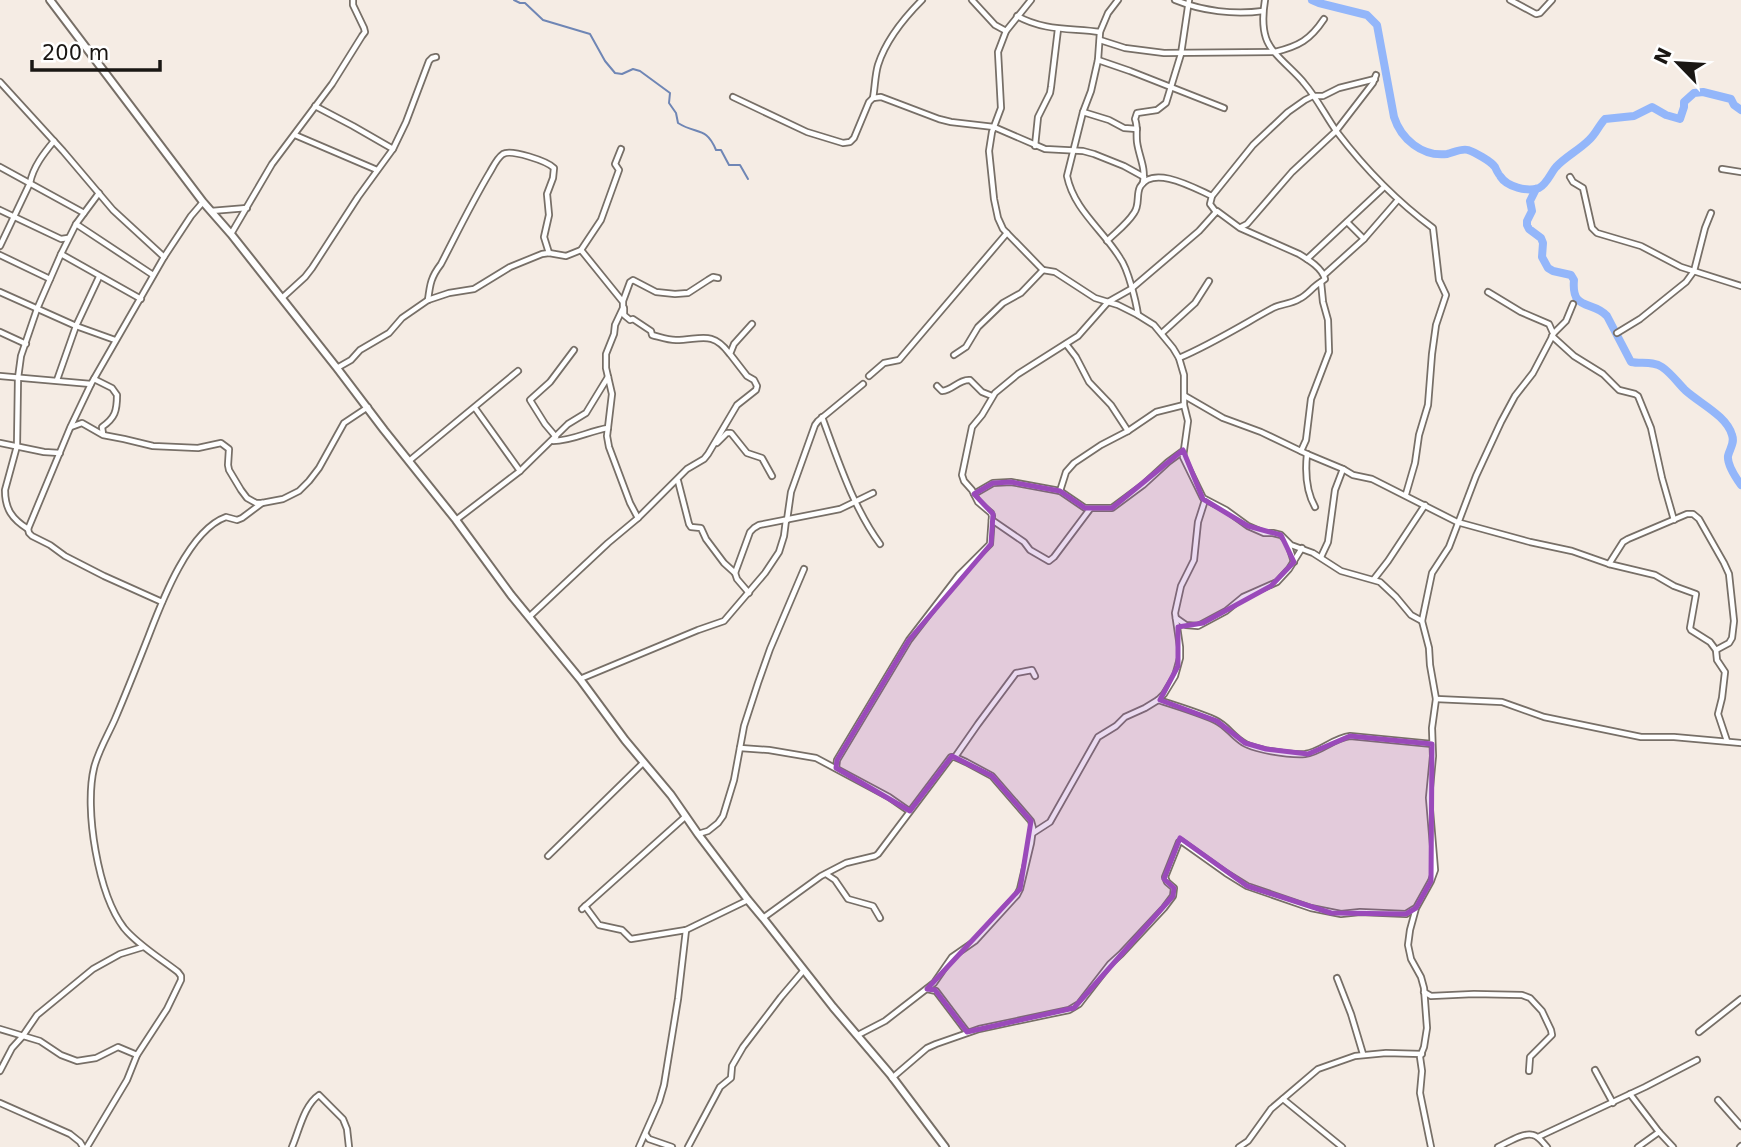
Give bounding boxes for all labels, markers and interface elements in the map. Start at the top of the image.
scale bar [32,28,159,72]
north arrow [1643,28,1713,98]
text: 200 m [42,41,109,65]
text: N [1649,44,1676,68]

